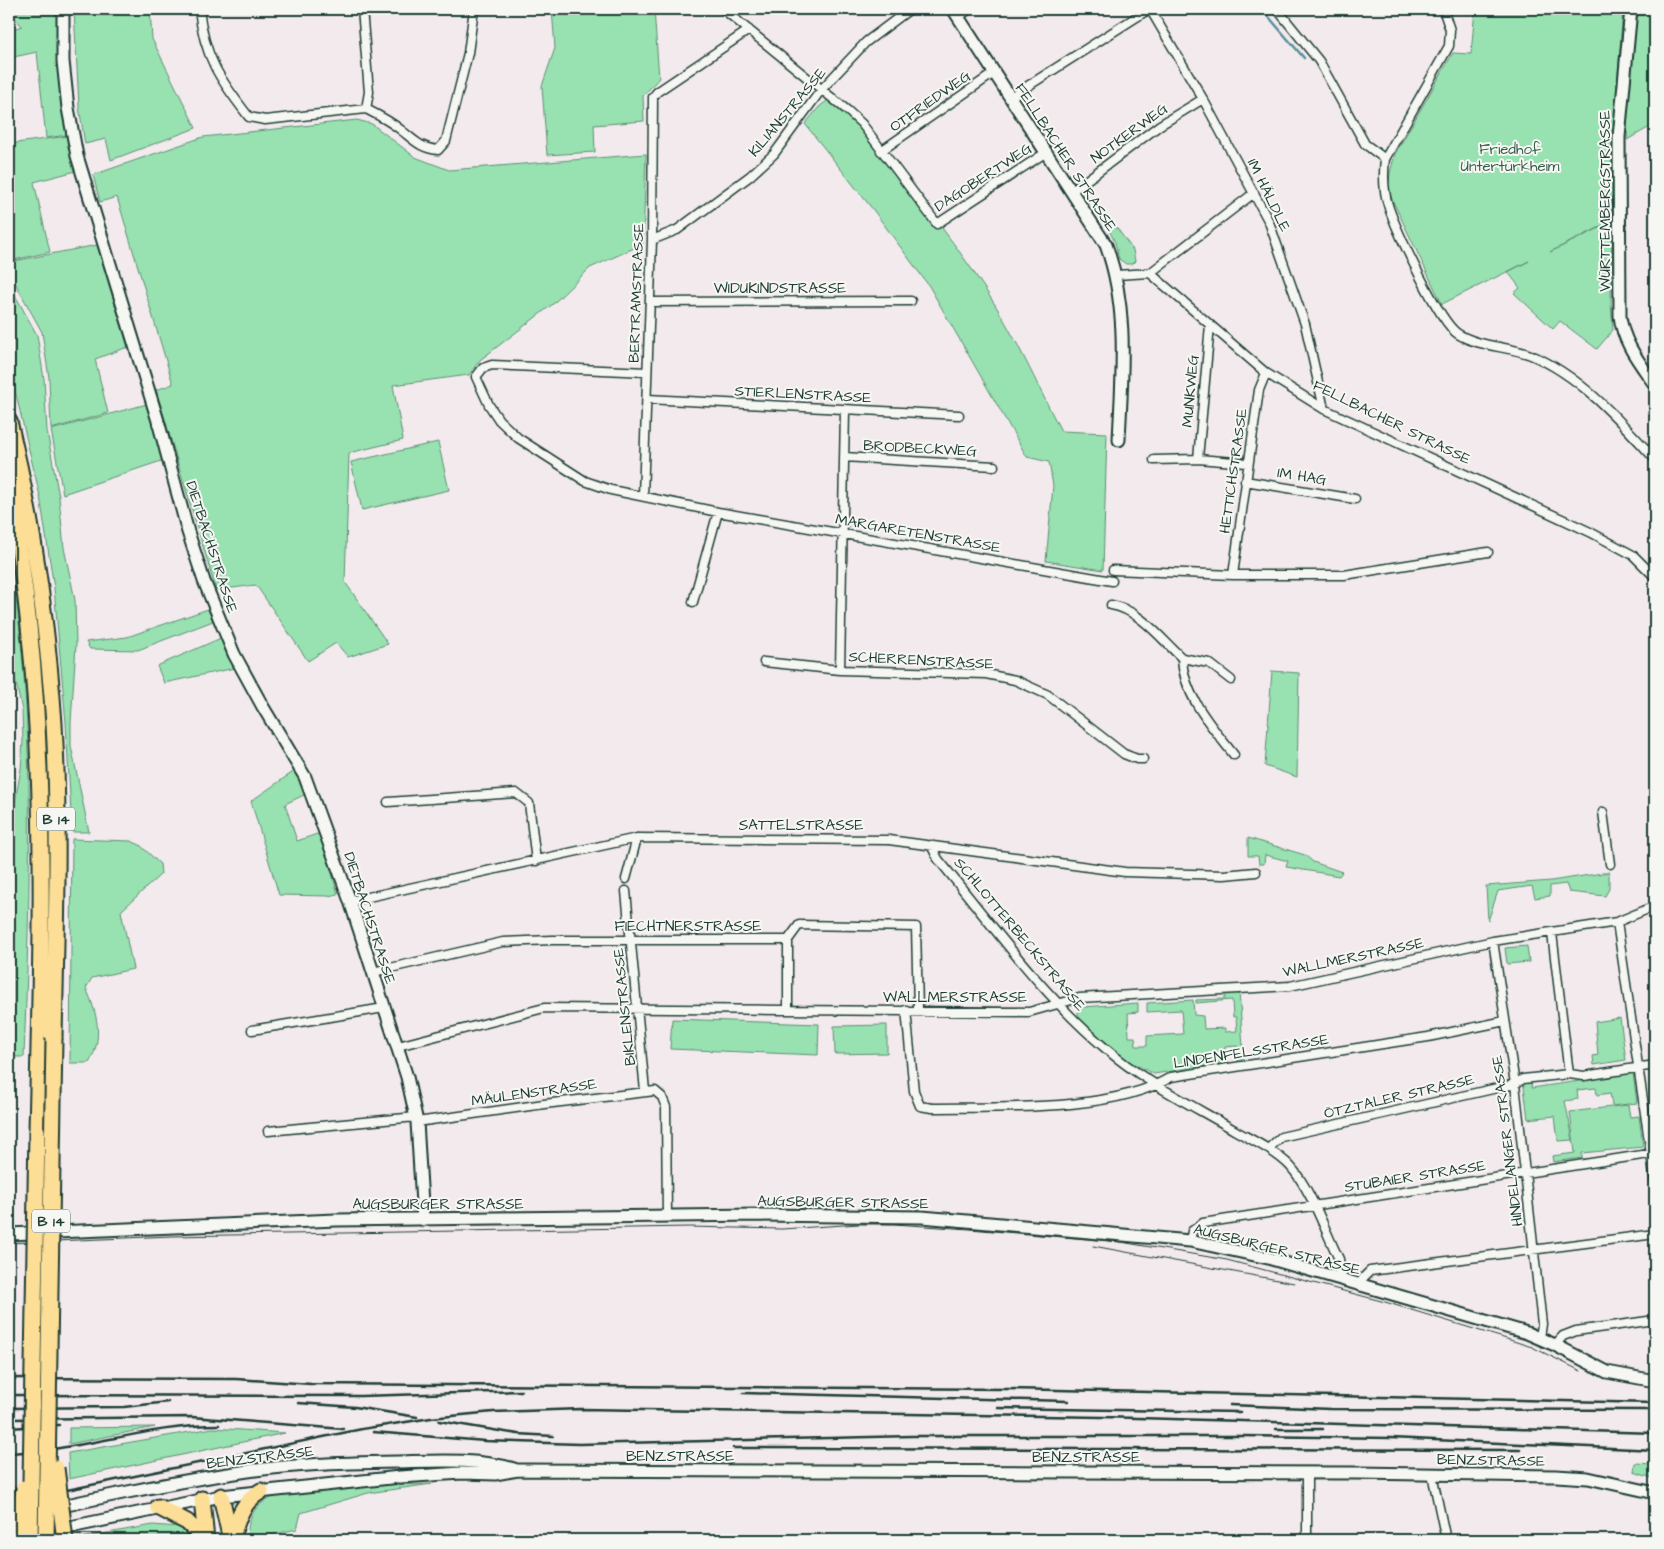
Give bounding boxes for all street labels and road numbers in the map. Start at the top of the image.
street label: KILIANSTRASSE [744,63,831,161]
street label: OTFRIEDWEG [885,65,976,137]
street label: FELLBACHER STRASSE [1010,79,1122,236]
street label: NOTKERWEG [1086,98,1173,169]
street label: WÜRTTEMBERGSTRASSE [1595,110,1616,292]
street label: DAGOBERTWEG [930,138,1037,217]
street label: IM HÄLDLE [1242,155,1295,235]
street label: BERTRAMSTRASSE [624,223,649,363]
street label: WIDUKINDSTRASSE [714,278,846,299]
street label: MUNKWEG [1177,353,1204,428]
street label: FELLBACHER STRASSE [1309,375,1474,470]
street label: STIERLENSTRASSE [734,380,872,409]
street label: HETTICHSTRASSE [1214,407,1253,535]
street label: BRODBECKWEG [863,435,978,462]
street label: IM HAG [1276,462,1329,491]
street label: DIETBACHSTRASSE [180,478,243,616]
street label: MARGARETENSTRASSE [834,509,1002,558]
street label: SCHERRENSTRASSE [848,646,994,675]
road number: B 14 [37,808,75,831]
street label: SATTELSTRASSE [739,815,863,836]
street label: DIETBACHSTRASSE [338,849,401,987]
street label: SCHLOTTERBECKSTRASSE [949,853,1090,1016]
street label: FIECHTNERSTRASSE [615,916,762,937]
street label: WALLMERSTRASSE [1281,932,1426,983]
street label: BIKLENSTRASSE [608,947,641,1067]
street label: WALLMERSTRASSE [883,987,1027,1008]
street label: LINDENFELSSTRASSE [1172,1029,1330,1074]
street label: HINDELANGER STRASSE [1487,1054,1528,1228]
street label: ÖTZTALER STRASSE [1322,1069,1476,1124]
street label: MÄULENSTRASSE [470,1073,598,1112]
street label: STUBAIER STRASSE [1343,1155,1487,1198]
street label: AUGSBURGER STRASSE [757,1191,929,1214]
street label: AUGSBURGER STRASSE [352,1194,524,1215]
road number: B 14 [32,1210,70,1232]
street label: AUGSBURGER STRASSE [1191,1219,1363,1280]
street label: BENZSTRASSE [205,1440,315,1475]
street label: BENZSTRASSE [626,1446,734,1467]
street label: BENZSTRASSE [1032,1447,1140,1468]
street label: BENZSTRASSE [1437,1449,1545,1472]

